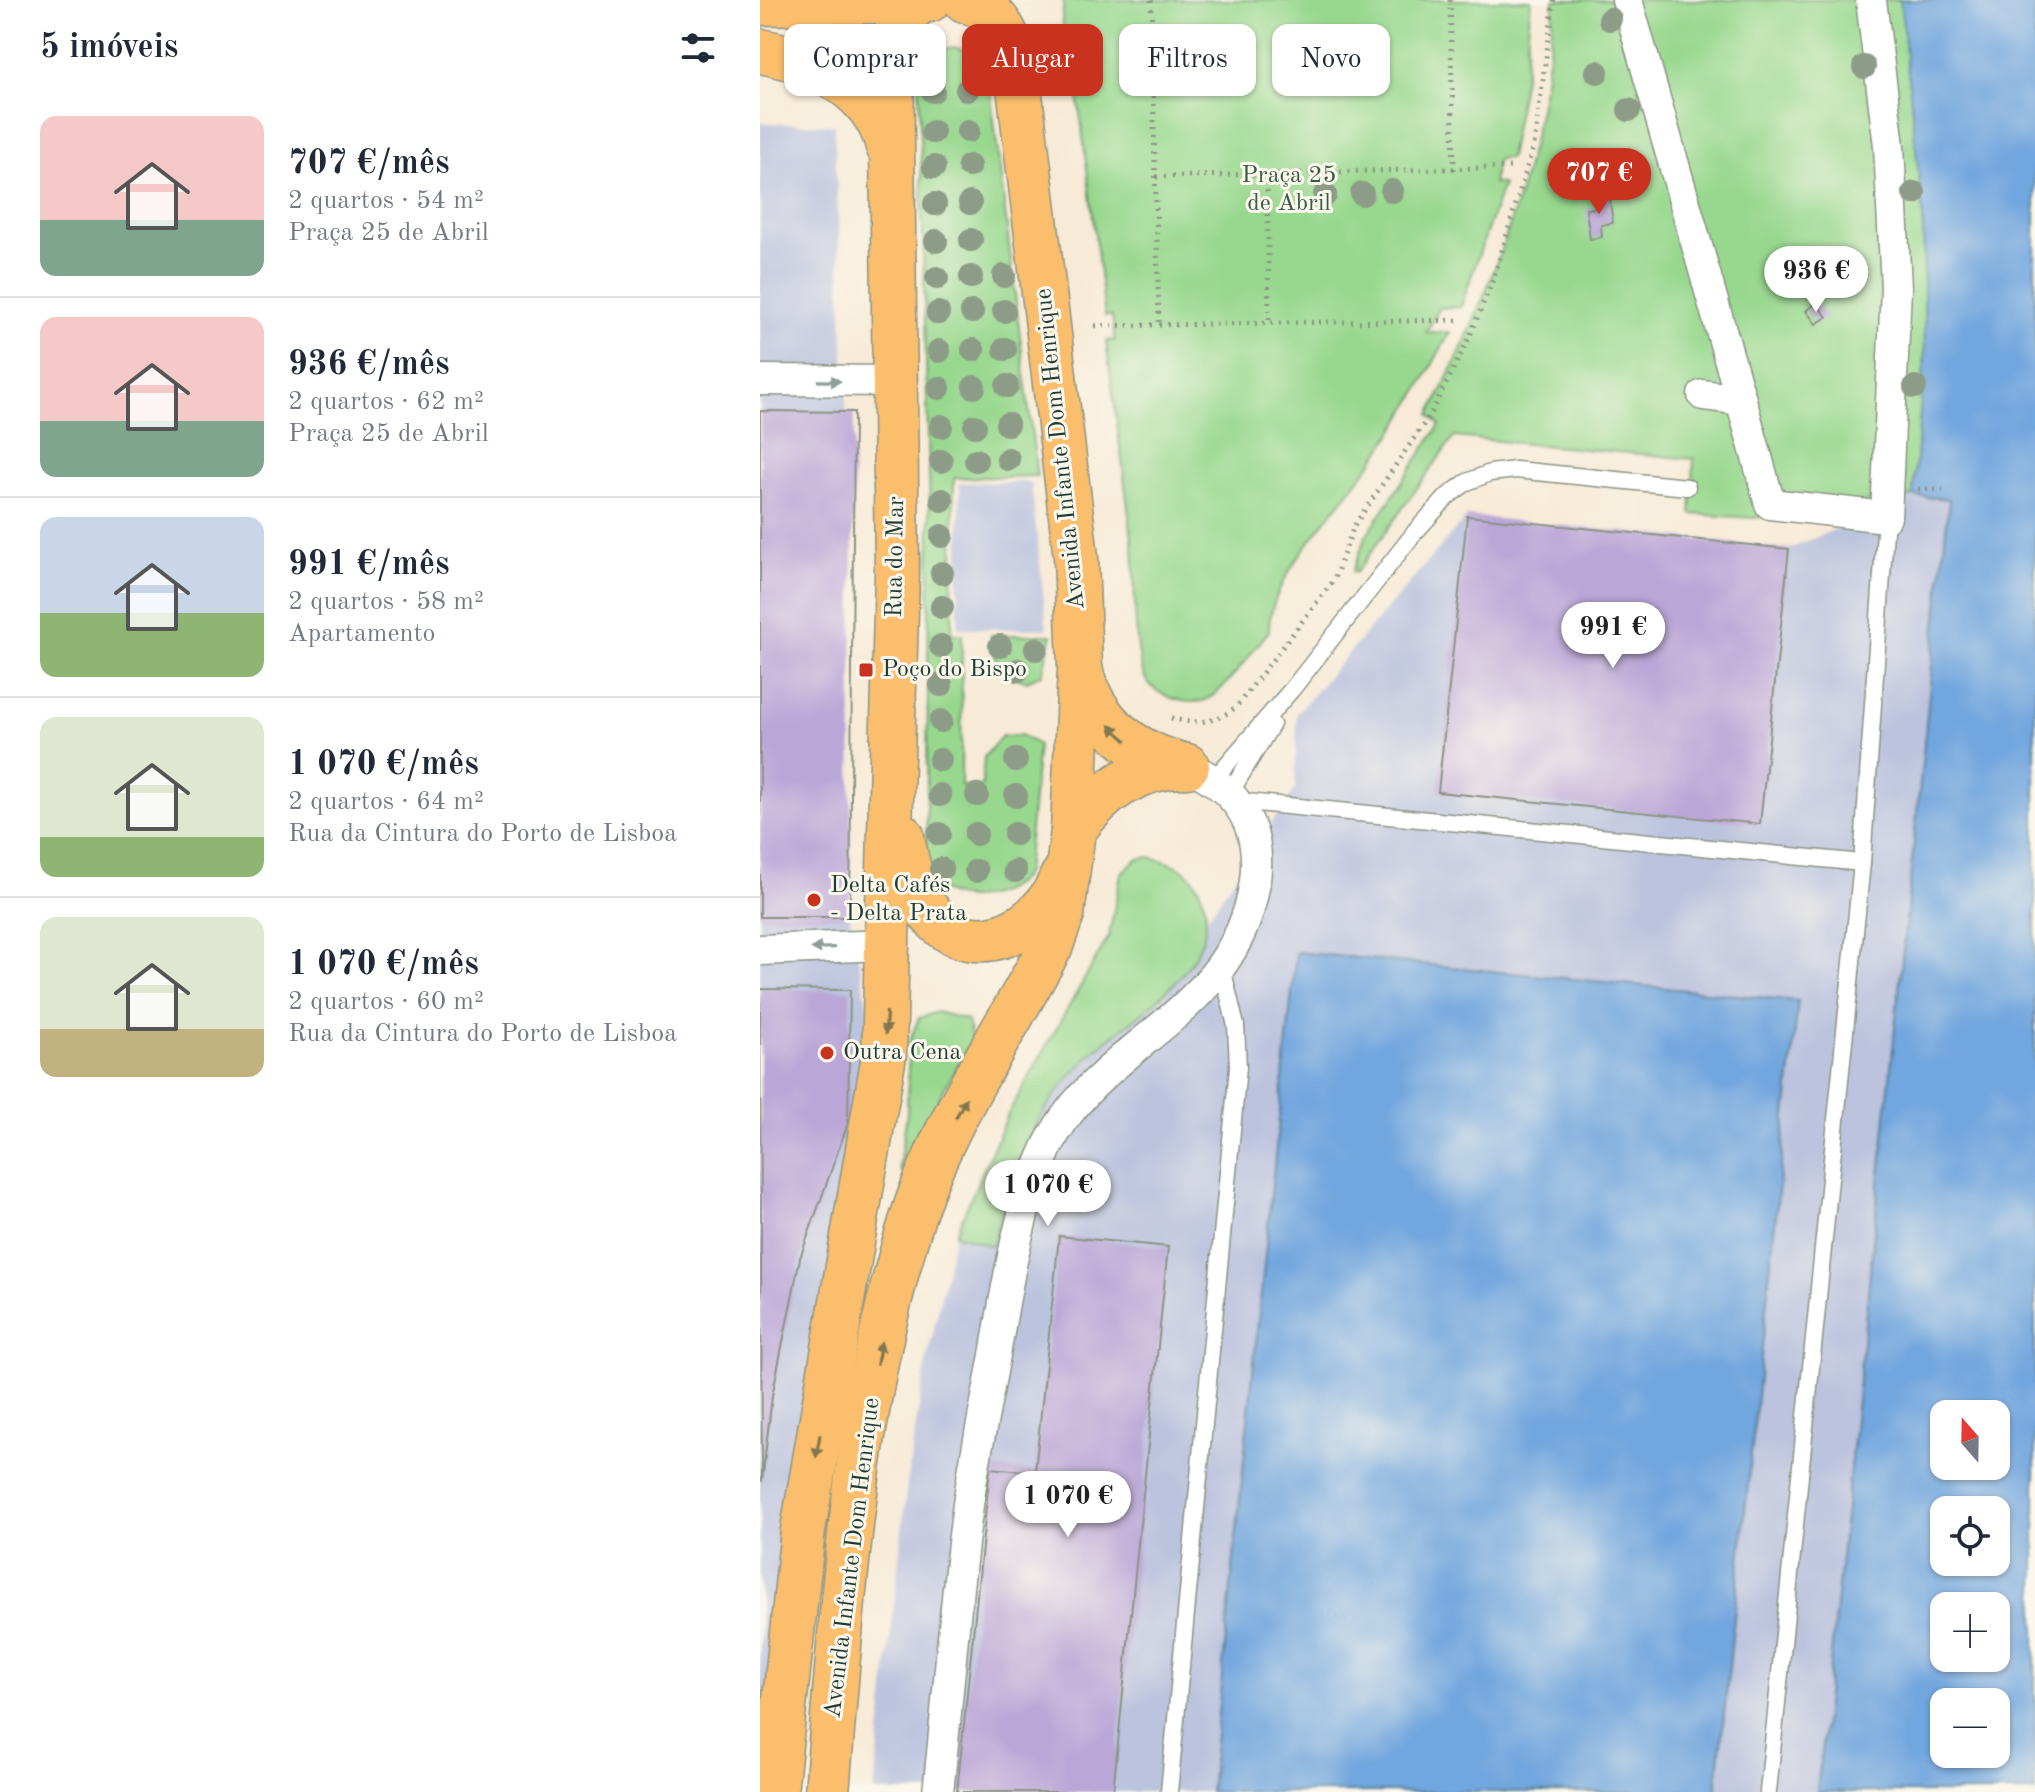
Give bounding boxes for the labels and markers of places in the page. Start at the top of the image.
pin: 707 € [1543,148,1655,216]
pin: 936 € [1760,246,1872,314]
pin: 991 € [1557,602,1669,670]
place label: Poço do Bispo [882,658,1027,682]
marker: Poço do Bispo [857,661,875,679]
place label: Delta Cafés - Delta Prata [830,874,967,926]
marker: Delta Cafés - Delta Prata [805,891,823,909]
place label: Outra Cena [843,1041,962,1065]
marker: Outra Cena [818,1044,836,1062]
pin: 1 070 € [974,1160,1122,1228]
pin: 1 070 € [994,1471,1142,1539]

